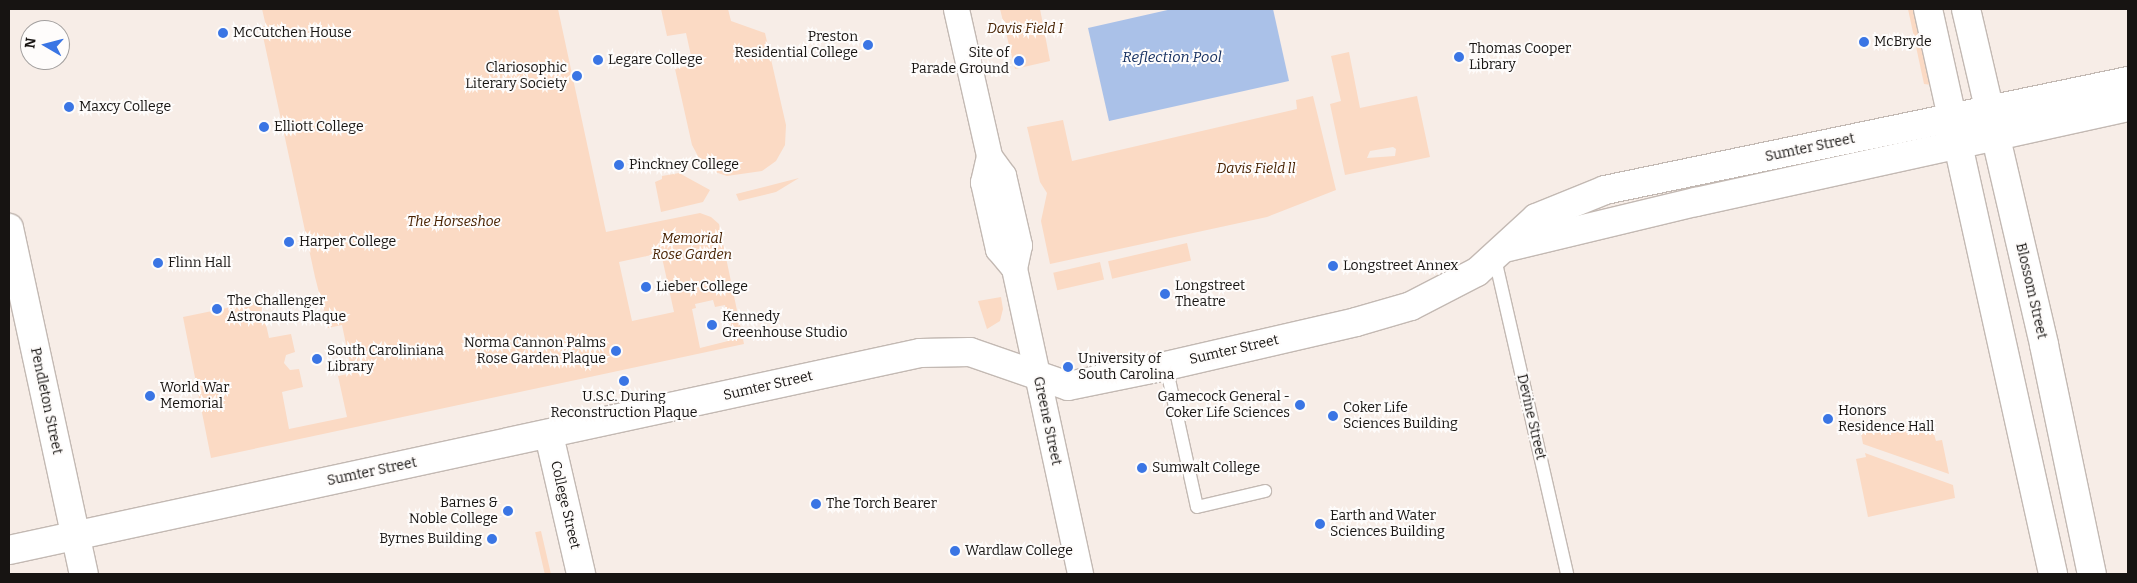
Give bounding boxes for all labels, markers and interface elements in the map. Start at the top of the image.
north arrow [20,20,70,70]
park label: Davis Field I [987,21,1063,37]
place label: McCutchen House [233,25,352,41]
marker: McCutchen House [217,27,229,39]
place label: Preston Residential College [734,29,858,62]
place label: McBryde [1874,34,1932,50]
text: N [21,36,40,50]
marker: McBryde [1858,36,1870,48]
marker: Preston Residential College [862,39,874,51]
place label: Thomas Cooper Library [1469,41,1571,74]
place label: Site of Parade Ground [911,45,1009,78]
water label: Reflection Pool [1122,49,1222,67]
marker: Thomas Cooper Library [1453,51,1465,63]
place label: Legare College [608,52,703,68]
marker: Legare College [592,54,604,66]
marker: Site of Parade Ground [1013,55,1025,67]
place label: Clariosophic Literary Society [465,60,567,92]
marker: Clariosophic Literary Society [571,70,583,82]
place label: Maxcy College [79,99,171,115]
marker: Maxcy College [63,101,75,113]
place label: Elliott College [274,119,364,135]
marker: Elliott College [258,121,270,133]
street label: Sumter Street [1764,130,1856,166]
place label: Pinckney College [629,157,739,173]
marker: Pinckney College [613,159,625,171]
park label: Davis Field ll [1217,161,1295,177]
park label: The Horseshoe [407,214,501,230]
park label: Memorial Rose Garden [652,231,732,264]
place label: Harper College [299,234,396,250]
marker: Harper College [283,236,295,248]
street label: Blossom Street [2012,241,2050,341]
place label: Flinn Hall [168,255,231,271]
marker: Flinn Hall [152,257,164,269]
place label: Longstreet Annex [1343,258,1458,274]
marker: Longstreet Annex [1327,260,1339,272]
place label: Longstreet Theatre [1175,278,1245,310]
place label: Lieber College [656,279,748,295]
marker: Lieber College [640,281,652,293]
marker: Longstreet Theatre [1159,288,1171,300]
place label: The Challenger Astronauts Plaque [227,293,346,326]
marker: The Challenger Astronauts Plaque [211,303,223,315]
place label: Kennedy Greenhouse Studio [722,309,847,342]
marker: Kennedy Greenhouse Studio [706,319,718,331]
street label: Sumter Street [1188,332,1280,368]
place label: Norma Cannon Palms Rose Garden Plaque [464,335,606,368]
place label: South Caroliniana Library [327,343,444,376]
marker: Norma Cannon Palms Rose Garden Plaque [610,345,622,357]
street label: Pendleton Street [26,346,66,456]
place label: University of South Carolina [1078,351,1174,384]
marker: South Caroliniana Library [311,353,323,365]
marker: University of South Carolina [1062,361,1074,373]
street label: Sumter Street [722,368,814,404]
street label: Devine Street [1513,372,1549,462]
marker: U.S.C. During Reconstruction Plaque [618,375,630,387]
street label: Greene Street [1029,375,1065,467]
place label: World War Memorial [160,380,229,412]
place label: U.S.C. During Reconstruction Plaque [551,389,697,422]
place label: Gamecock General - Coker Life Sciences [1157,389,1290,422]
marker: World War Memorial [144,390,156,402]
marker: Gamecock General - Coker Life Sciences [1294,399,1306,411]
place label: Coker Life Sciences Building [1343,400,1458,432]
place label: Honors Residence Hall [1838,403,1934,436]
marker: Coker Life Sciences Building [1327,410,1339,422]
marker: Honors Residence Hall [1822,413,1834,425]
street label: Sumter Street [326,454,418,490]
street label: College Street [547,459,583,551]
place label: Sumwalt College [1152,460,1260,476]
marker: Sumwalt College [1136,462,1148,474]
place label: Barnes & Noble College [409,495,498,528]
place label: The Torch Bearer [826,496,937,512]
marker: The Torch Bearer [810,498,822,510]
marker: Barnes & Noble College [502,505,514,517]
place label: Earth and Water Sciences Building [1330,508,1445,540]
marker: Earth and Water Sciences Building [1314,518,1326,530]
place label: Byrnes Building [379,531,482,547]
marker: Byrnes Building [486,533,498,545]
place label: Wardlaw College [965,543,1073,559]
marker: Wardlaw College [949,545,961,557]

